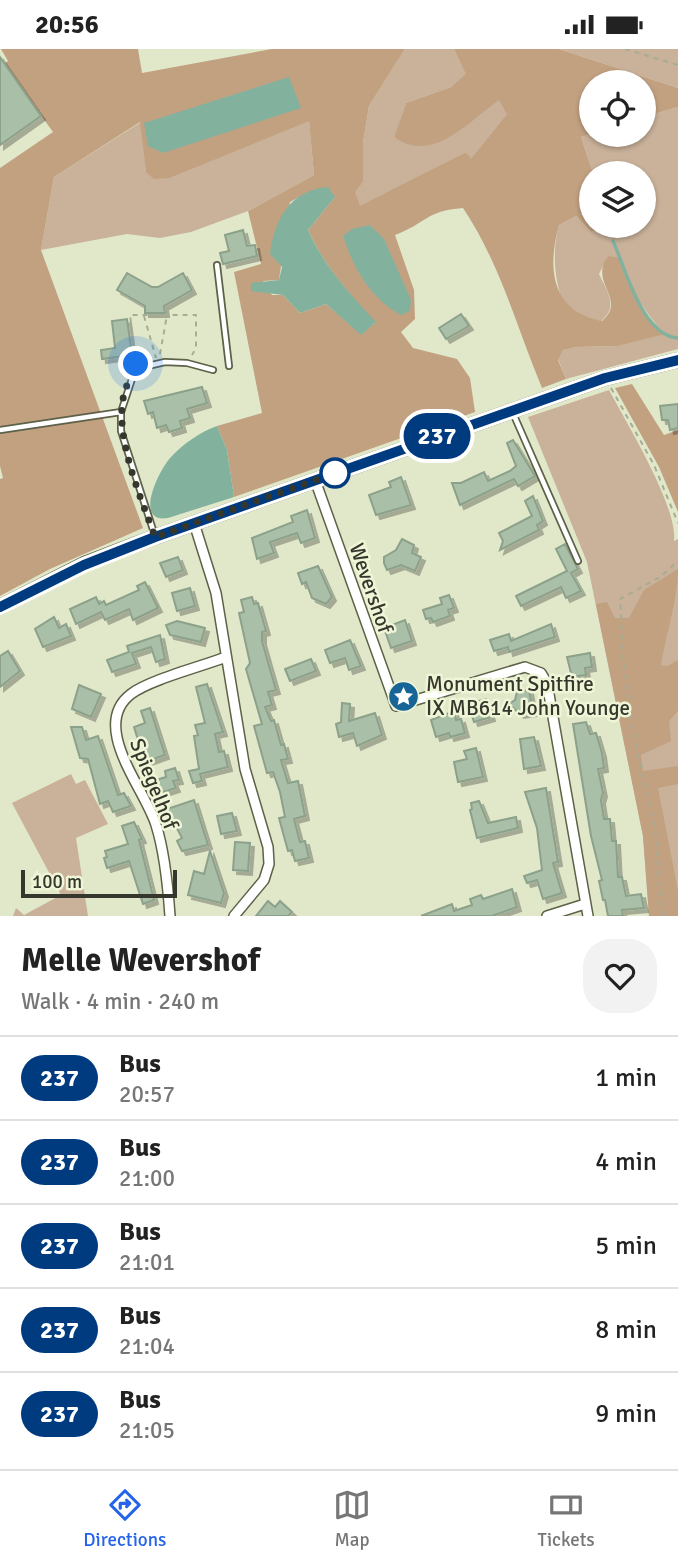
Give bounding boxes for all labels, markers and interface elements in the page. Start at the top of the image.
text: 20:56 [35,9,99,41]
map controls [579,70,656,238]
button: locate [579,70,656,147]
button: layers [579,161,656,238]
your location [118,346,153,381]
line badge: 237 [397,413,477,459]
text: 237 [418,421,456,451]
unlabelled marker [320,458,350,488]
street label: Wevershof [344,540,399,637]
place label: Monument Spitfire IX MB614 John Younge [426,671,630,721]
place icon: Monument Spitfire IX MB614 John Younge [386,679,420,713]
street label: Spiegelhof [124,735,184,834]
scale bar [21,867,177,899]
text: 100 m [32,870,82,894]
button: heart [583,939,657,1013]
text: Melle Wevershof [21,940,260,981]
text: Walk · 4 min · 240 m [21,987,219,1016]
text: Bus [119,1048,161,1080]
text: 1 min [595,1062,657,1094]
text: 237 [40,1063,79,1093]
text: 20:57 [119,1080,175,1109]
text: Bus [119,1132,161,1164]
text: 4 min [595,1146,657,1178]
text: 237 [40,1147,79,1177]
text: 21:00 [119,1164,175,1193]
text: Bus [119,1216,161,1248]
text: 5 min [595,1230,657,1262]
text: 237 [40,1231,79,1261]
text: 21:01 [119,1248,175,1277]
text: Bus [119,1300,161,1332]
text: 8 min [595,1314,657,1346]
text: 237 [40,1315,79,1345]
text: 21:04 [119,1332,175,1361]
text: Bus [119,1384,161,1416]
text: 9 min [595,1398,657,1430]
text: 237 [40,1399,79,1429]
text: 21:05 [119,1416,175,1445]
tab: Directions [83,1486,166,1552]
tab: Map [333,1486,371,1552]
tab: Tickets [538,1486,595,1552]

